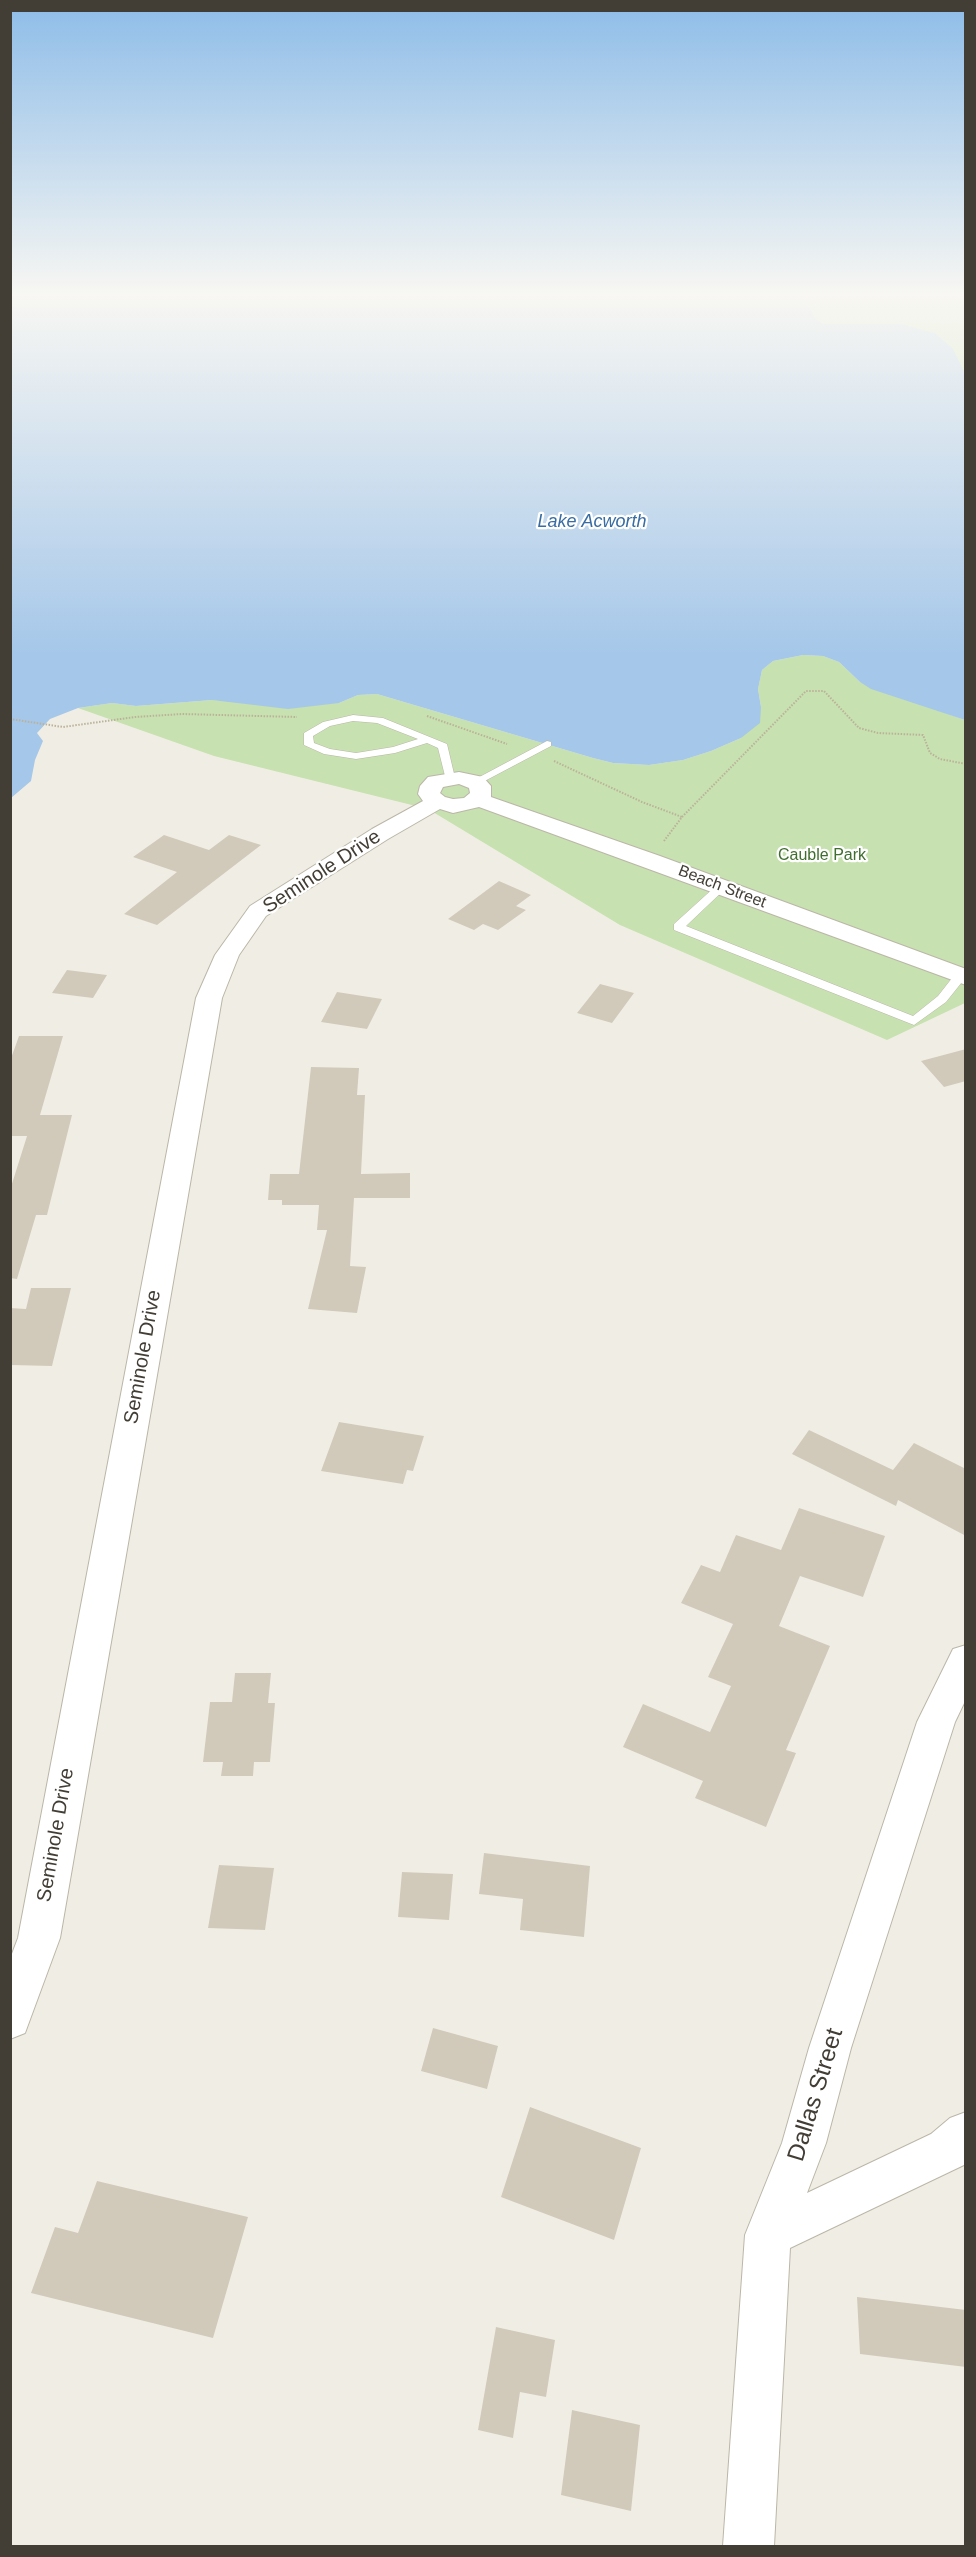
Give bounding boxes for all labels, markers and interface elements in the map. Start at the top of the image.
water label: Lake Acworth [537,511,647,533]
street label: Seminole Drive [259,825,385,919]
park label: Cauble Park [778,846,866,866]
street label: Beach Street [675,861,769,913]
street label: Seminole Drive [119,1288,167,1426]
street label: Seminole Drive [32,1766,80,1904]
street label: Dallas Street [782,2025,850,2165]

